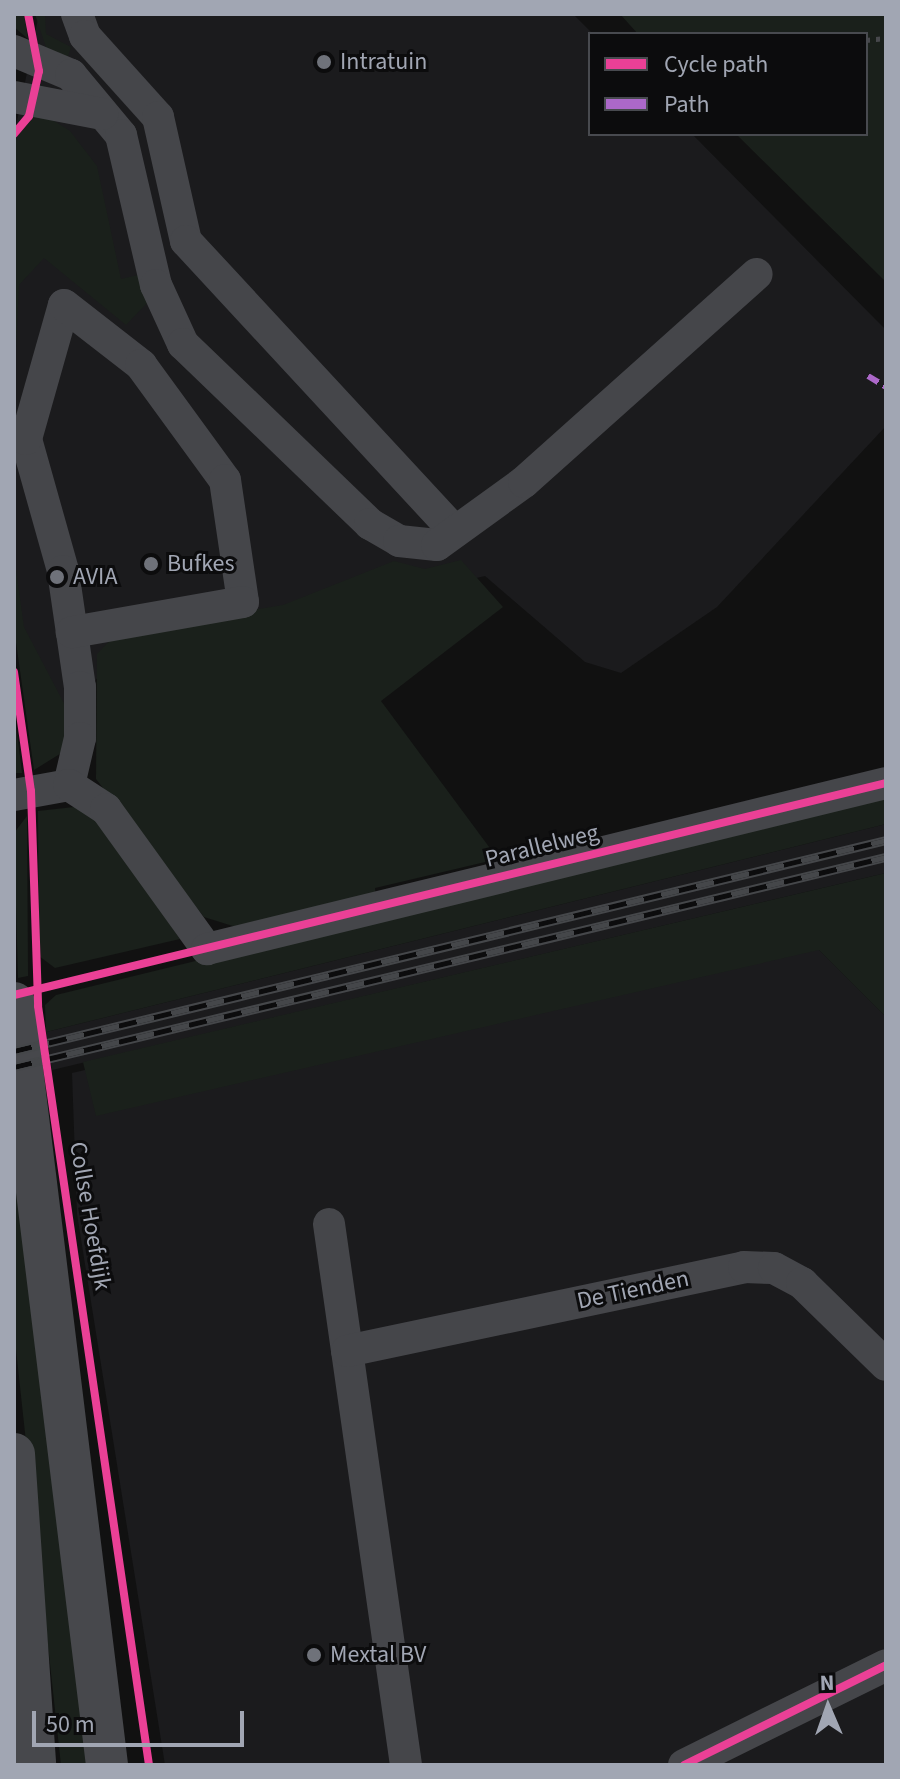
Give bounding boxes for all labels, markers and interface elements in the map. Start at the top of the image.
legend [588,32,868,136]
text: Cycle path [664,47,768,82]
place label: Intratuin [340,48,427,76]
marker: Intratuin [315,53,333,71]
text: Path [664,87,710,122]
place label: Bufkes [167,550,235,578]
marker: Bufkes [142,555,160,573]
place label: AVIA [73,563,117,591]
marker: AVIA [48,568,66,586]
street label: Parallelweg [482,818,602,874]
street label: Collse Hoefdijk [63,1140,117,1292]
street label: De Tienden [574,1264,692,1316]
place label: Mextal BV [330,1641,426,1669]
marker: Mextal BV [305,1646,323,1664]
north arrow [788,1667,868,1747]
text: N [819,1667,835,1699]
scale bar [36,1695,248,1745]
text: 50 m [46,1707,95,1742]

